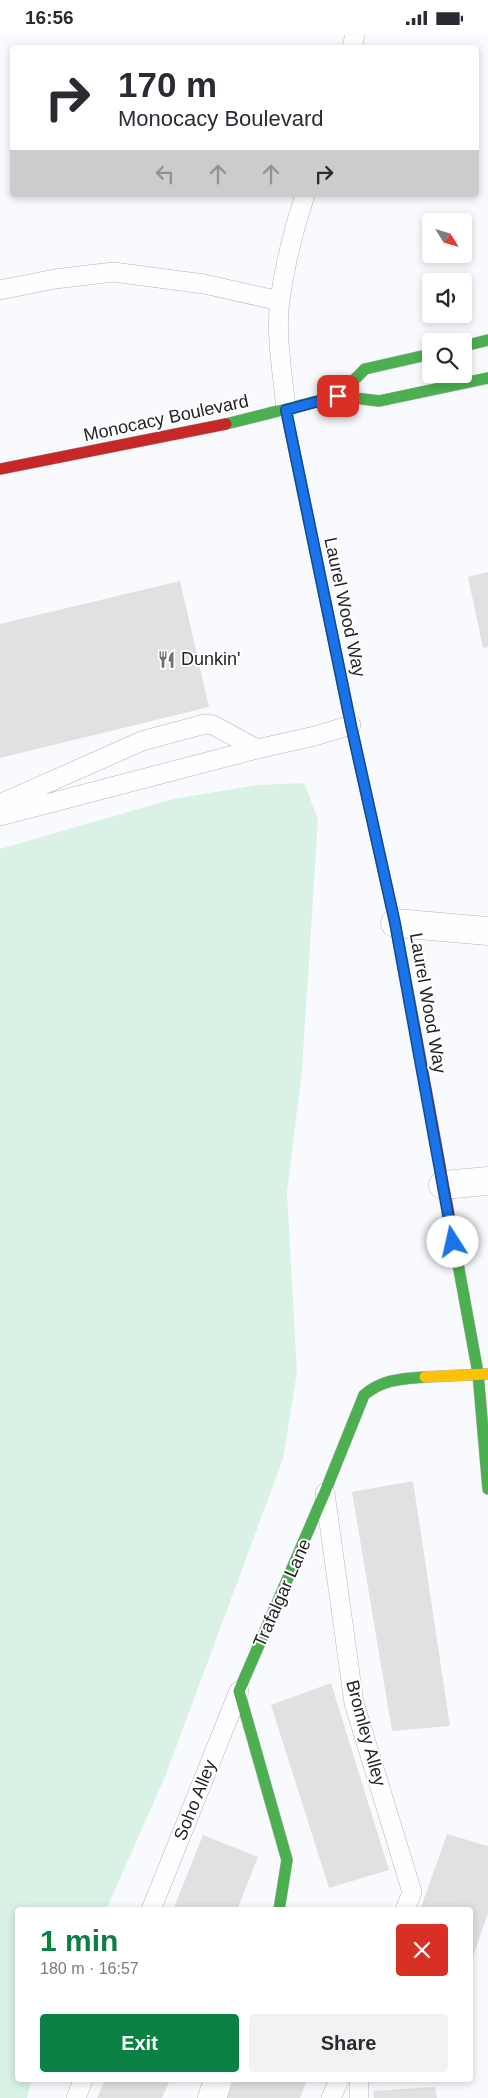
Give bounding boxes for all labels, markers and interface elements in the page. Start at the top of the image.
text: 16:56 [25,7,74,28]
icon: right [35,65,100,130]
text: 170 m [118,65,217,104]
text: Monocacy Boulevard [118,106,323,131]
icon: left [151,160,179,188]
icon: ahead [204,160,232,188]
icon: ahead [257,160,285,188]
icon: right [310,160,338,188]
north arrow [422,213,472,263]
map controls [422,213,472,383]
button: sound [422,273,472,323]
button: search [422,333,472,383]
pin [317,375,359,417]
icon: arrive [324,382,352,410]
street label: Monocacy Boulevard [82,391,250,445]
street label: Laurel Wood Way [320,535,370,679]
restaurant icon: Dunkin' [157,649,177,669]
place label: Dunkin' [181,649,240,669]
street label: Laurel Wood Way [406,931,450,1075]
position arrow [426,1215,478,1267]
street label: Trafalgar Lane [249,1536,315,1650]
street label: Bromley Alley [342,1678,390,1788]
street label: Soho Alley [170,1757,220,1843]
text: 1 min [40,1924,118,1957]
button: close [396,1924,448,1976]
text: 180 m · 16:57 [40,1960,139,1977]
button: Exit [40,2014,239,2072]
button: Share [249,2014,448,2072]

